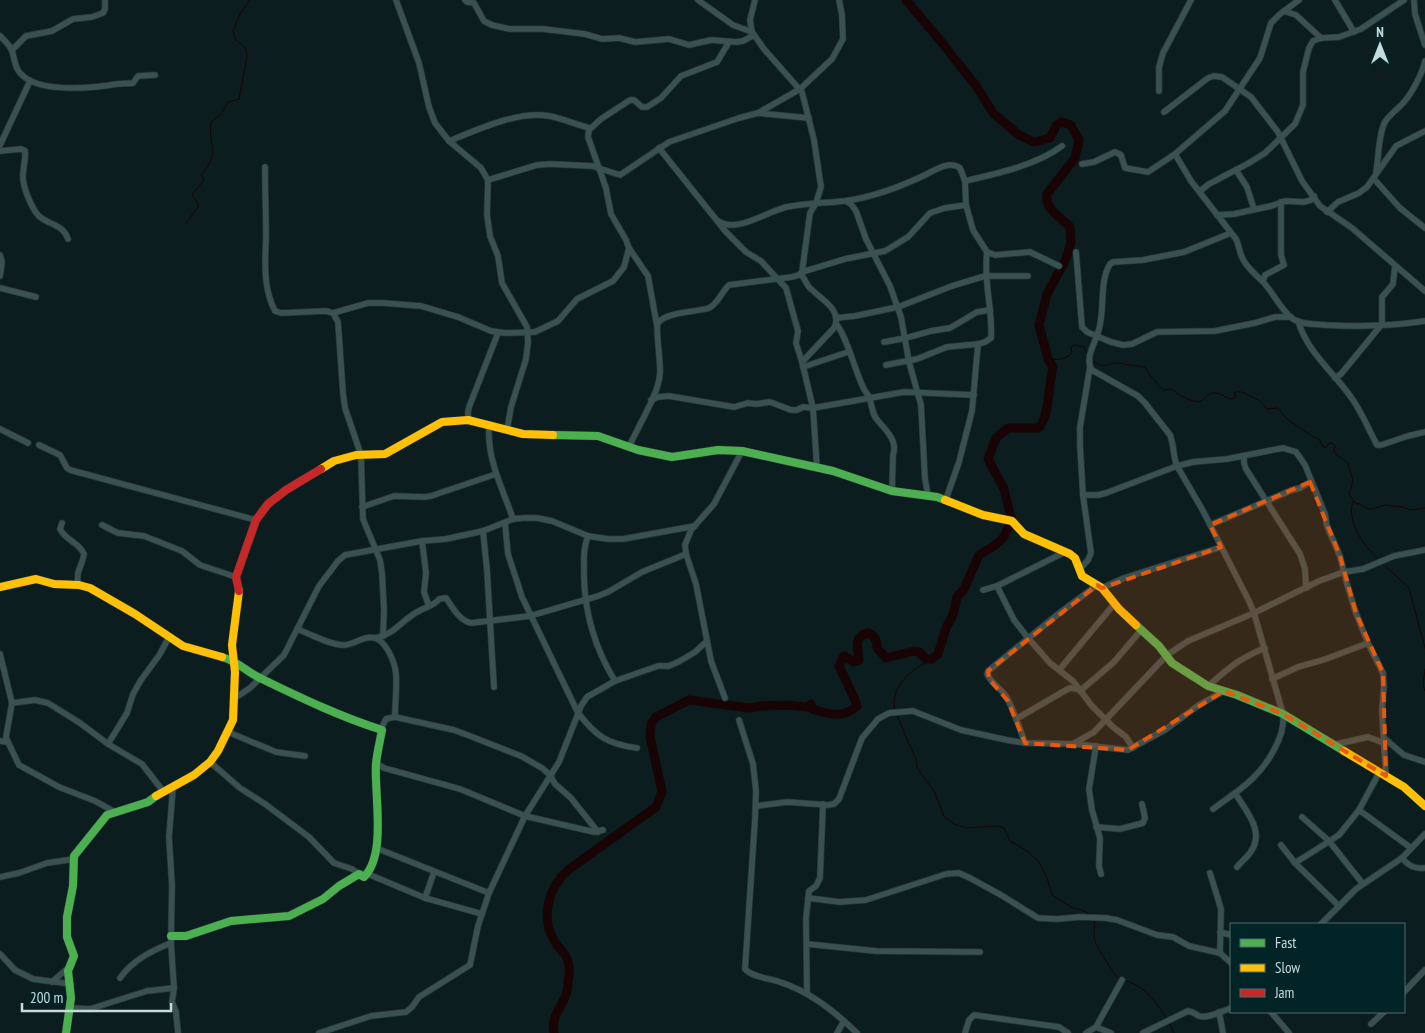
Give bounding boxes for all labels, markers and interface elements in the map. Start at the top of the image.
north arrow [1355,20,1405,70]
text: N [1376,23,1384,41]
legend [1230,923,1405,1013]
text: Fast [1275,933,1296,952]
text: Slow [1275,958,1300,977]
scale bar [22,980,171,1012]
text: Jam [1274,983,1294,1002]
text: 200 m [30,988,63,1007]

